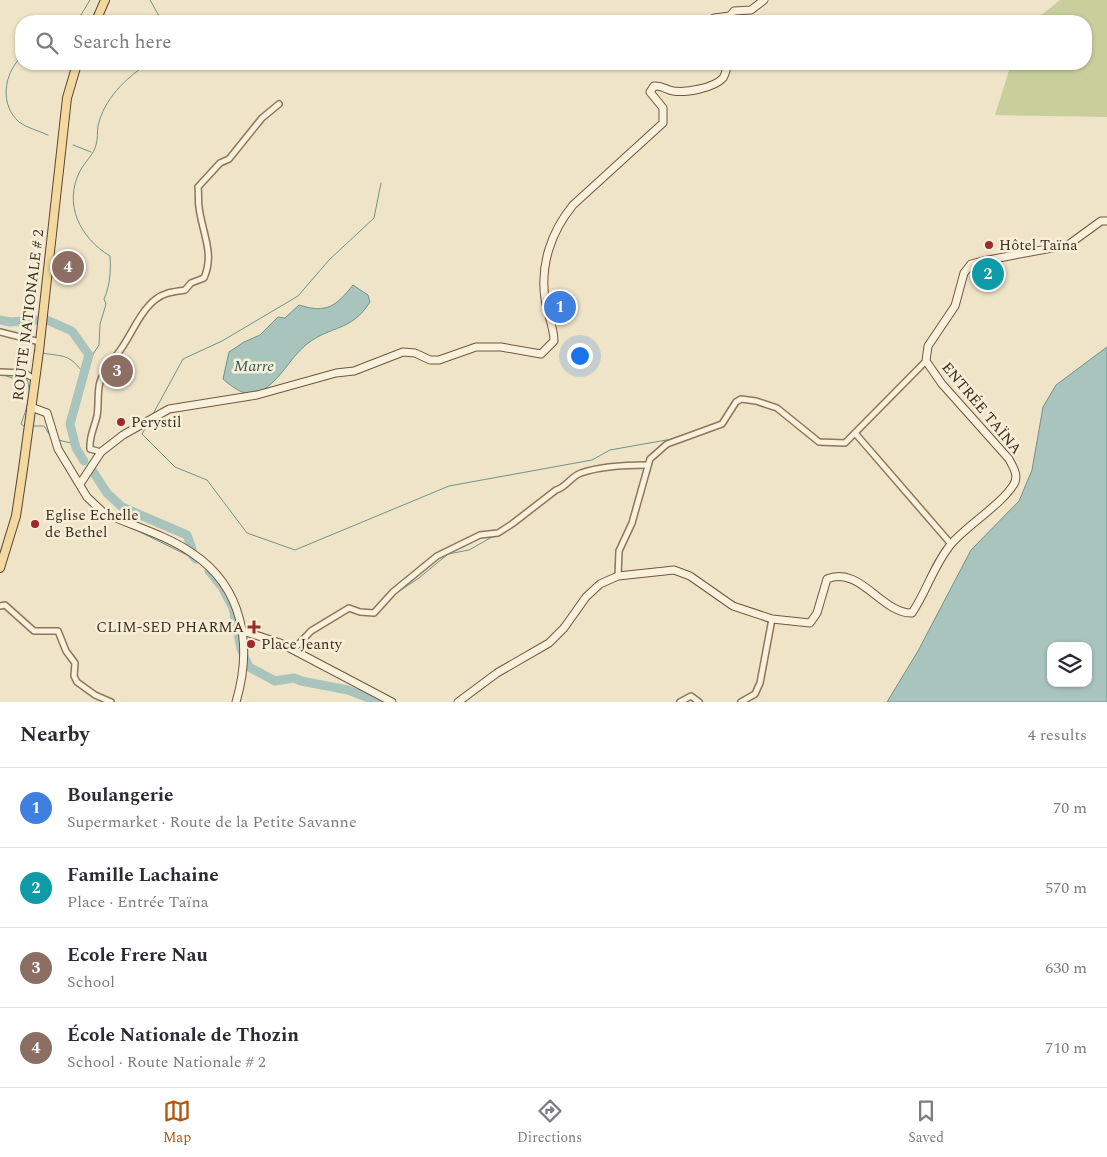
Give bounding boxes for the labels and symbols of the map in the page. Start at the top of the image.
street label: ROUTE NATIONALE # 2 [7,228,50,402]
place label: Hôtel Taïna [999,234,1078,257]
marker: Hôtel Taïna [983,239,995,251]
pin: 4 [52,248,84,286]
pin: 2 [972,255,1004,293]
pin: 1 [544,288,576,326]
your location [567,343,593,369]
pin: 3 [101,352,133,390]
water label: Marre [234,354,274,378]
street label: ENTRÉE TAÏNA [936,357,1027,460]
place label: Perystil [131,411,181,434]
marker: Perystil [115,416,127,428]
place label: Eglise Echelle de Bethel [45,504,138,544]
marker: Eglise Echelle de Bethel [29,518,41,530]
place label: CLIM-SED PHARMA [96,616,244,639]
marker: CLIM-SED PHARMA [248,621,260,633]
place label: Place Jeanty [261,633,343,656]
marker: Place Jeanty [245,638,257,650]

